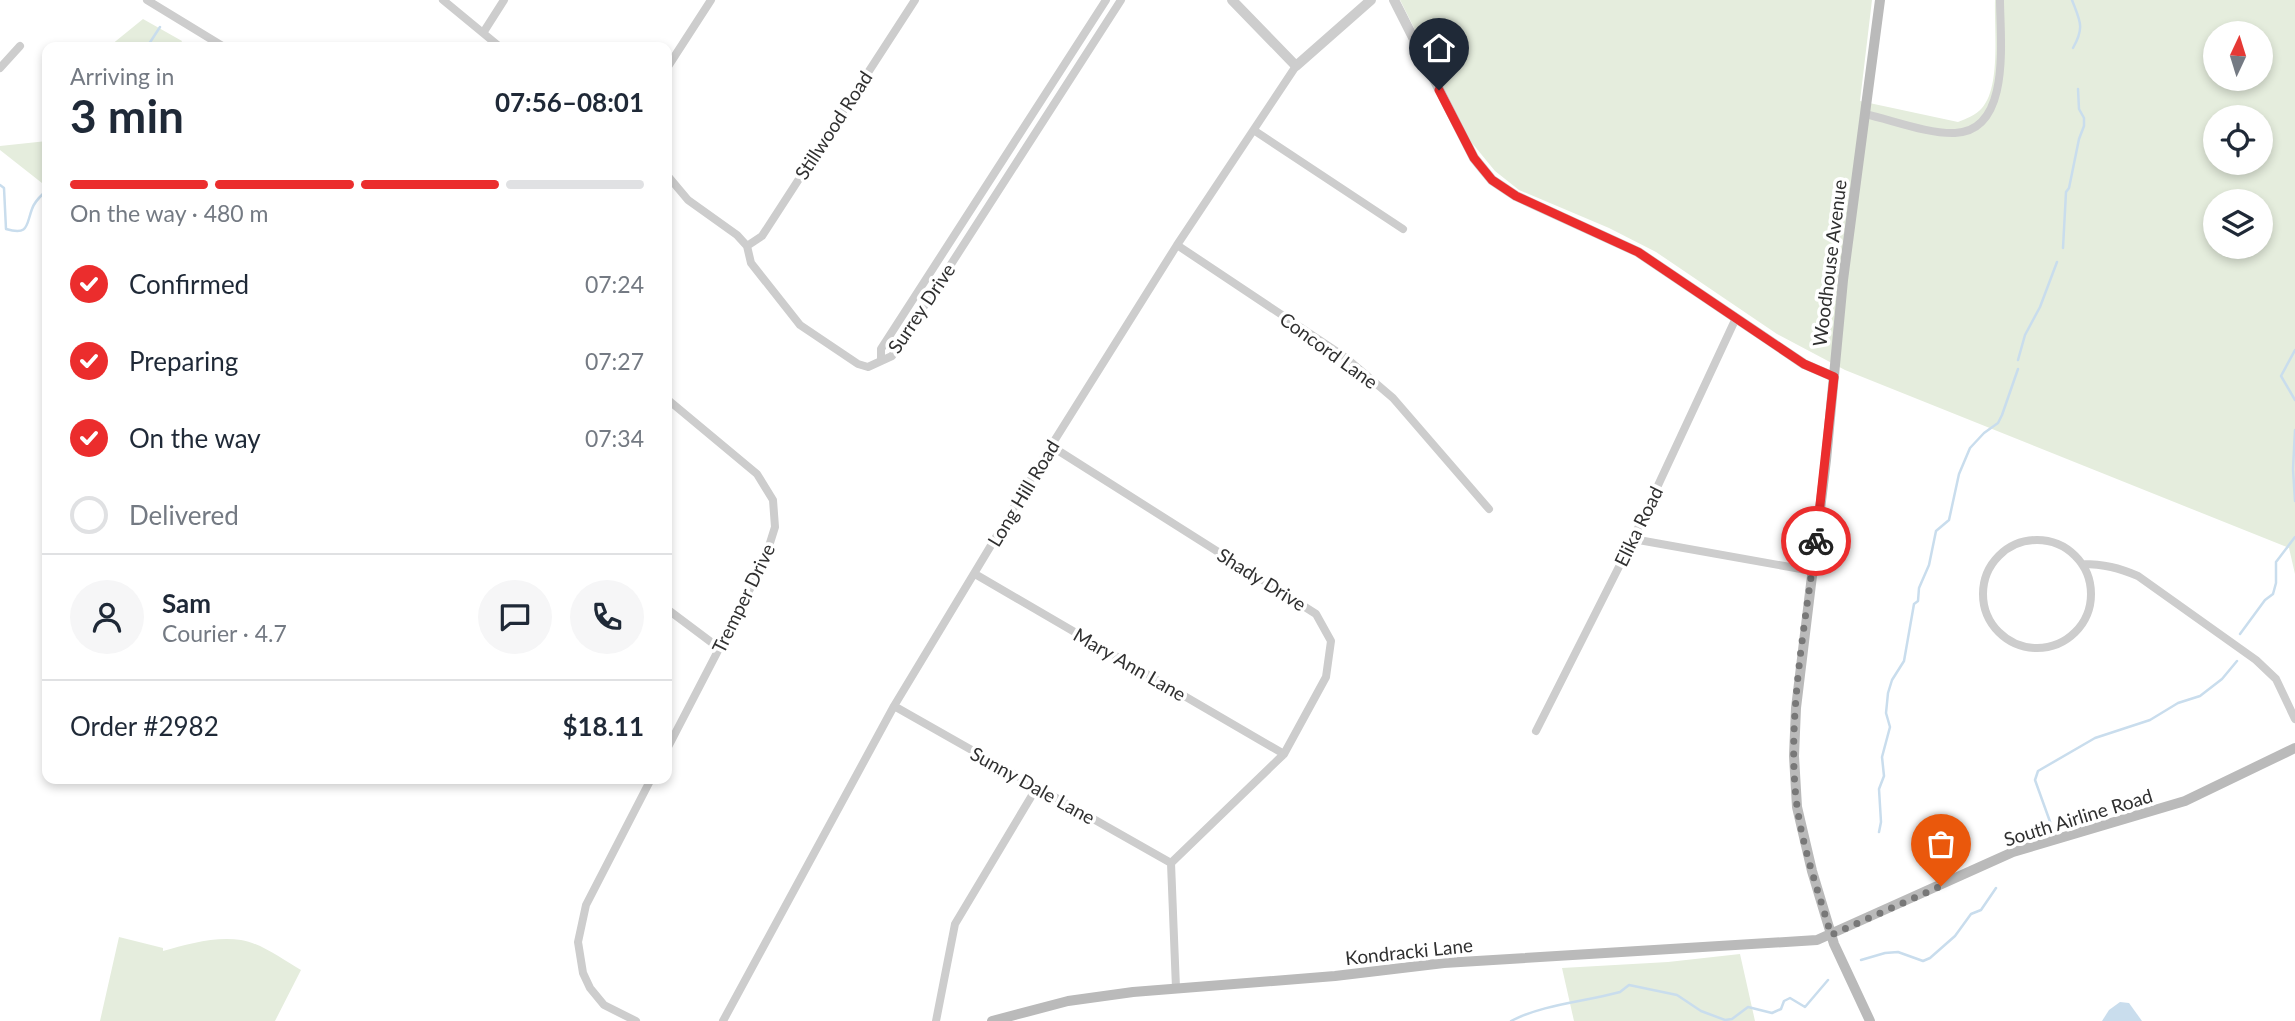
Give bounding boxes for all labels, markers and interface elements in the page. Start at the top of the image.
pin [1409,18,1469,90]
north arrow [2203,21,2273,91]
map controls [2203,21,2273,259]
icon: home [1420,29,1458,67]
text: Arriving in [70,62,174,90]
street label: Stillwood Road [789,67,877,183]
text: 07:56–08:01 [495,86,644,118]
text: 3 min [70,88,184,143]
button: locate [2203,105,2273,175]
street label: Woodhouse Avenue [1807,178,1851,348]
button: layers [2203,189,2273,259]
text: On the way · 480 m [70,199,269,227]
street label: Surrey Drive [883,259,959,357]
icon: check [70,265,108,303]
text: Confirmed [129,268,249,300]
text: 07:24 [585,270,644,298]
street label: Concord Lane [1276,307,1382,393]
icon: check [70,342,108,380]
text: Preparing [129,345,238,377]
text: 07:27 [585,347,644,375]
icon: check [70,419,108,457]
text: On the way [129,422,261,454]
text: 07:34 [585,424,644,452]
street label: Long Hill Road [982,436,1064,550]
street label: Elika Road [1609,482,1667,570]
text: Delivered [129,499,239,531]
courier [1781,506,1851,576]
icon: bike [1797,522,1835,560]
street label: Tremper Drive [707,540,779,656]
street label: Shady Drive [1213,543,1311,615]
button: person [70,580,144,654]
button: chat [478,580,552,654]
button: phone [570,580,644,654]
text: Sam [162,587,211,619]
text: Courier · 4.7 [162,619,287,647]
street label: Mary Ann Lane [1070,623,1190,705]
text: Order #2982 [70,710,219,742]
text: $18.11 [562,710,644,742]
street label: Sunny Dale Lane [967,741,1099,829]
street label: South Airline Road [2001,783,2155,851]
pin [1911,814,1971,886]
icon: bag [1922,825,1960,863]
street label: Kondracki Lane [1344,933,1474,969]

